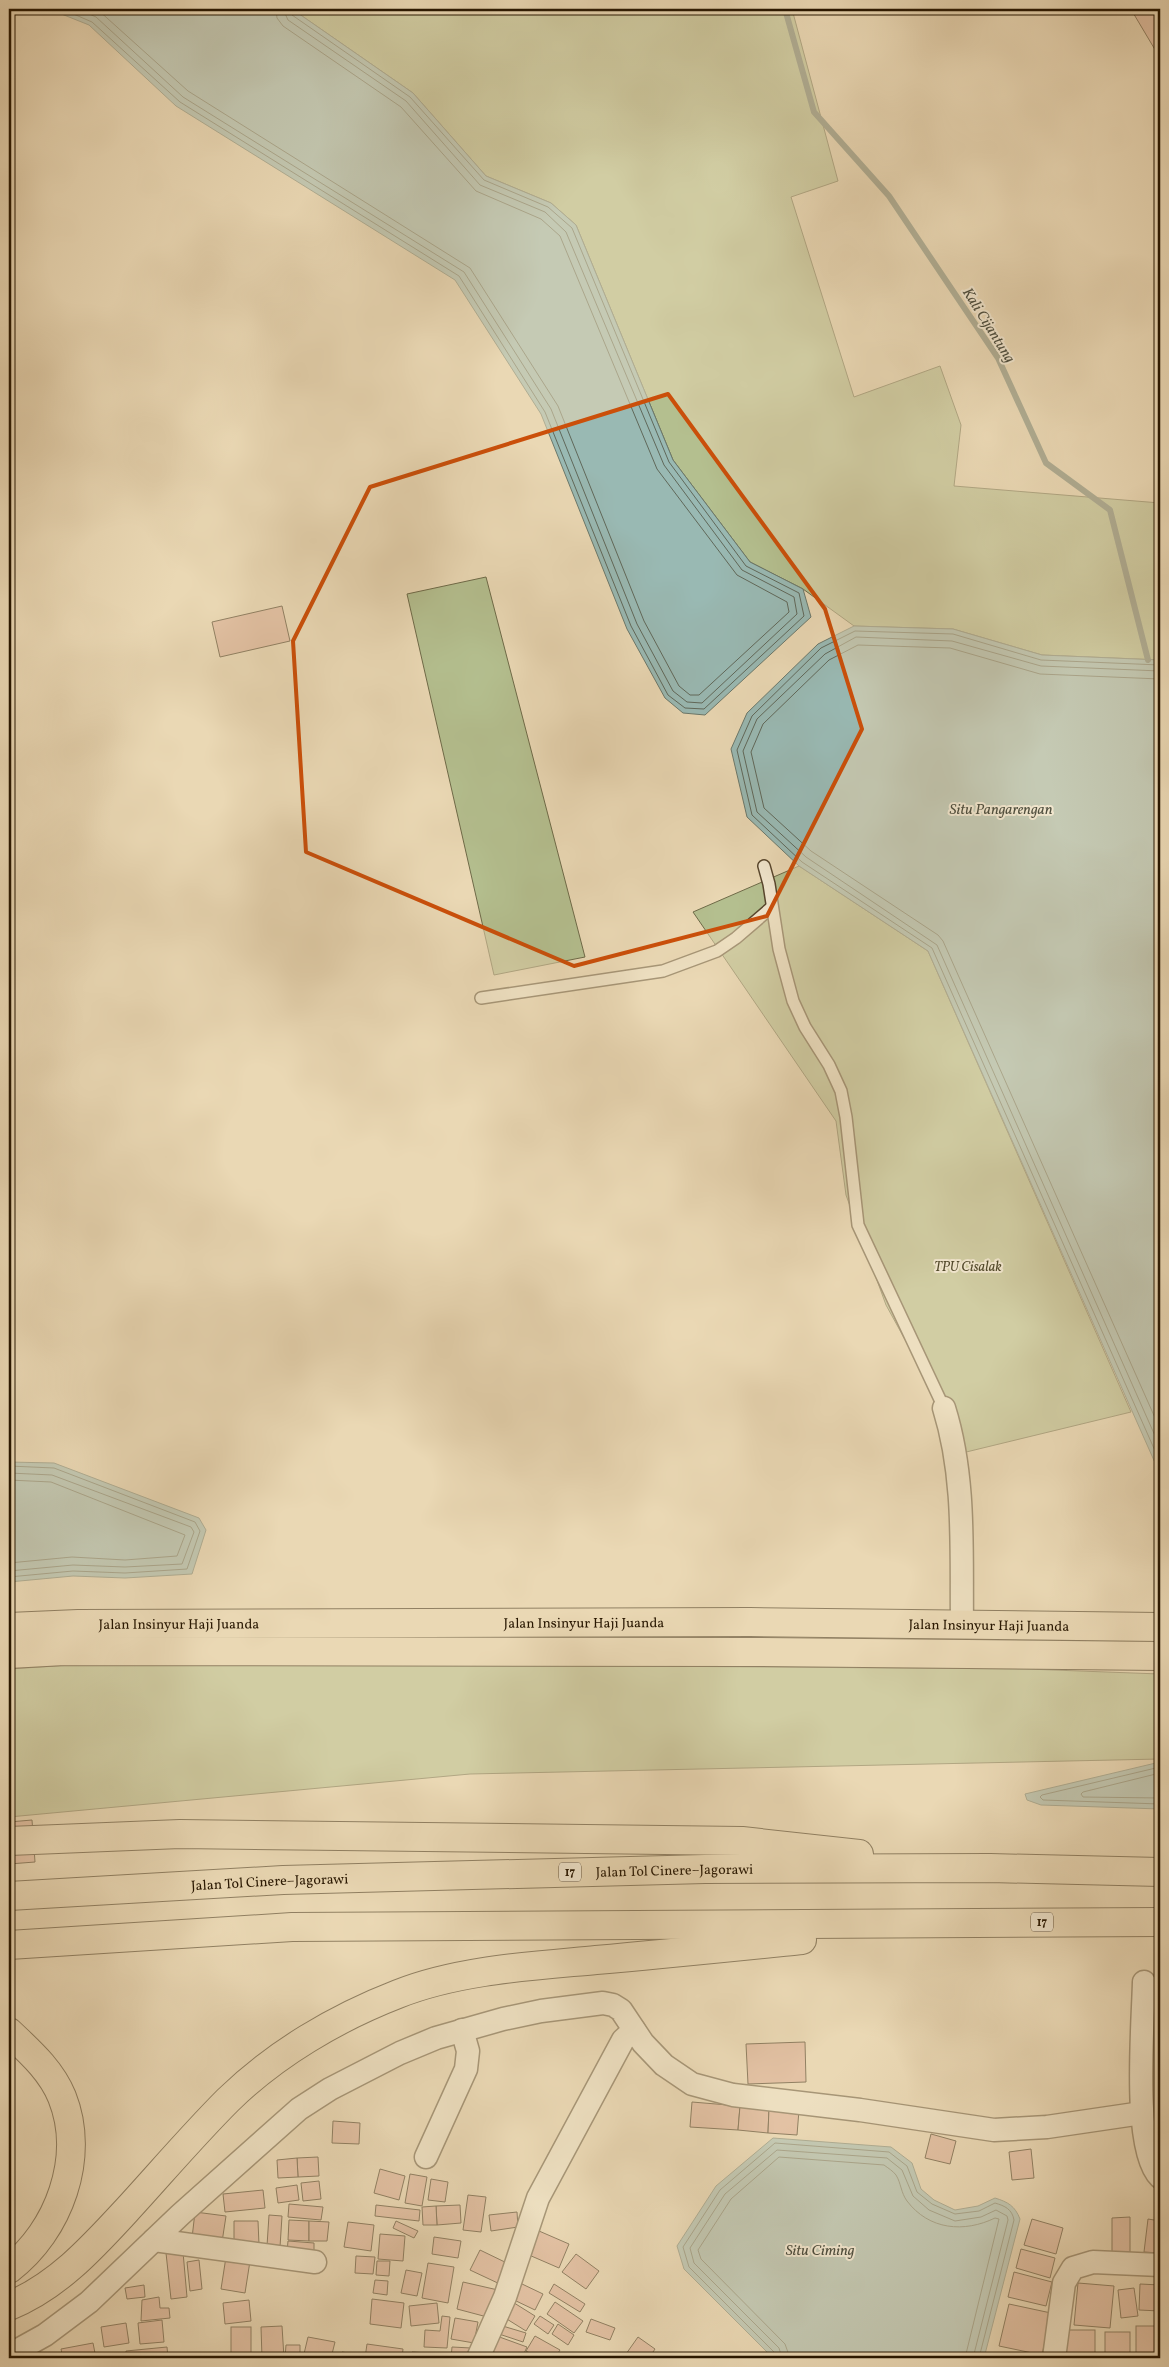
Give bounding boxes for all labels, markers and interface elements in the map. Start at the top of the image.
water label: Kali Cijantung [956,284,1019,368]
water label: Situ Pangarengan [950,800,1053,821]
park label: TPU Cisalak [934,1258,1002,1277]
street label: Jalan Insinyur Haji Juanda [504,1614,664,1634]
street label: Jalan Insinyur Haji Juanda [99,1615,259,1635]
street label: Jalan Insinyur Haji Juanda [908,1616,1069,1637]
street label: Jalan Tol Cinere–Jagorawi [595,1861,753,1883]
road number: 17 [559,1862,581,1881]
street label: Jalan Tol Cinere–Jagorawi [190,1870,349,1896]
road number: 17 [1031,1912,1053,1931]
water label: Situ Ciming [786,2241,855,2262]

